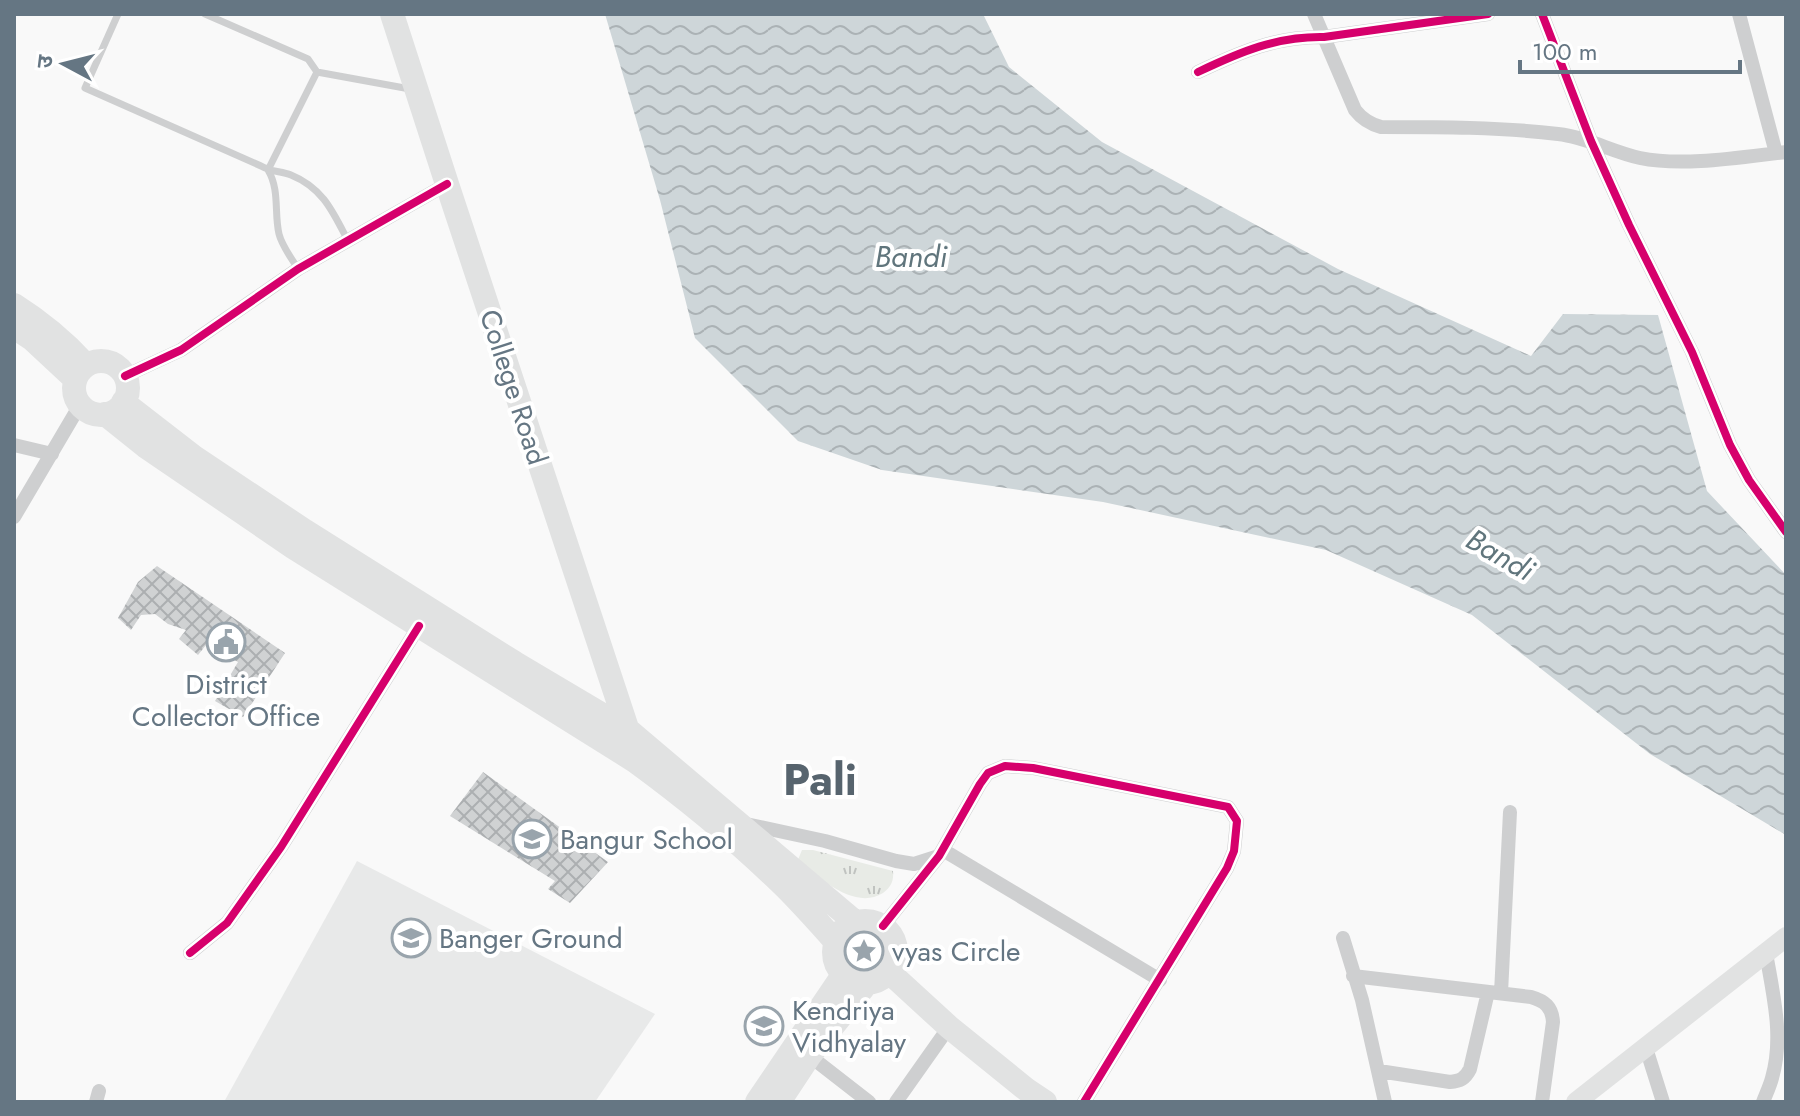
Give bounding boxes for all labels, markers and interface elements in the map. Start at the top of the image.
north arrow [24,24,104,104]
scale bar [1520,24,1740,74]
text: 100 m [1532,34,1598,69]
text: उ [27,52,61,70]
water label: Bandi [875,235,948,278]
street label: College Road [469,304,558,470]
water label: Bandi [1458,518,1543,591]
public building icon: District Collector Office [205,621,247,663]
place label: District Collector Office [132,664,320,737]
district label: Pali [783,748,857,812]
school or university icon: Bangur School [511,818,553,860]
place label: Bangur School [560,819,733,860]
school or university icon: Banger Ground [390,917,432,959]
place label: Banger Ground [439,918,623,959]
place icon: vyas Circle [843,930,885,972]
place label: vyas Circle [892,931,1021,972]
place label: Kendriya Vidhyalay [792,990,907,1063]
school or university icon: Kendriya Vidhyalay [743,1005,785,1047]

